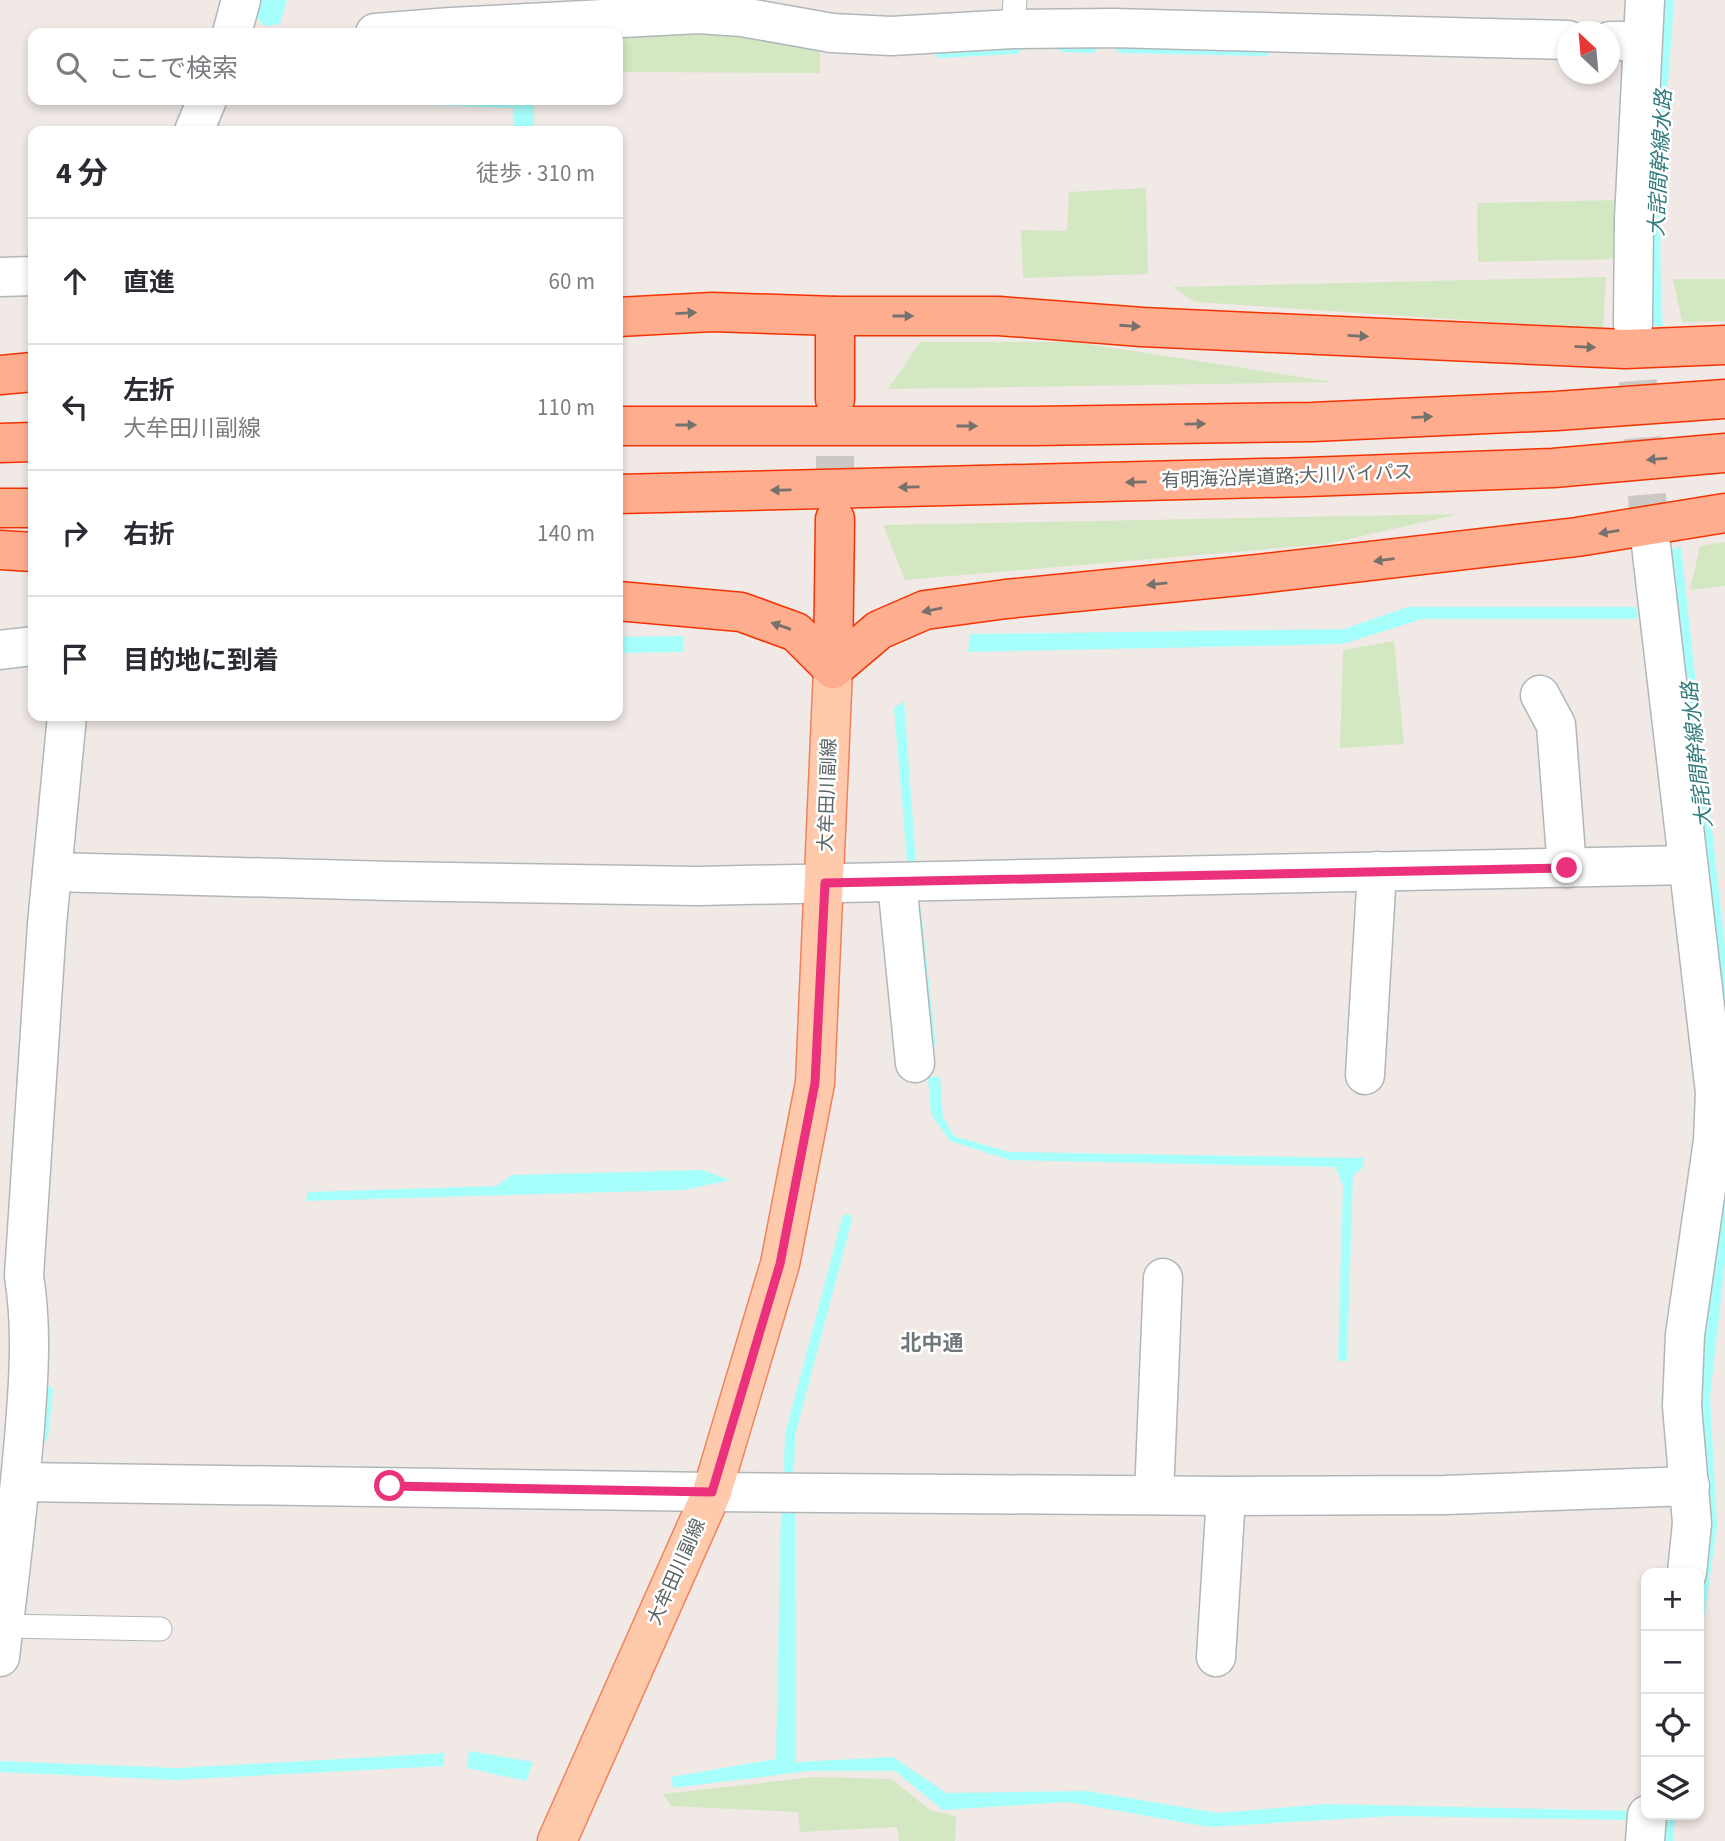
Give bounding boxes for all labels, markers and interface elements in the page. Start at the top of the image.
north arrow [1557,21,1620,84]
search box [28,28,623,105]
icon: search [52,48,90,86]
text: ここで検索 [108,50,238,87]
water label: 大詫間幹線水路 [1641,87,1679,237]
text: 4 分 [56,152,108,195]
text: 徒歩 · 310 m [476,157,595,190]
icon: ahead [56,262,94,300]
text: 直進 [123,264,175,301]
text: 60 m [548,265,595,298]
one-way arrow [675,307,697,318]
one-way arrow [892,310,914,322]
one-way arrow [1119,321,1141,332]
one-way arrow [1347,331,1369,342]
one-way arrow [1574,342,1596,353]
text: 左折 [123,372,175,409]
icon: left [56,388,94,426]
text: 110 m [537,391,595,424]
one-way arrow [1411,411,1433,422]
text: 大牟田川副線 [123,412,261,445]
one-way arrow [1184,418,1206,430]
one-way arrow [675,419,697,431]
one-way arrow [956,420,978,432]
one-way arrow [1646,454,1668,465]
street label: 有明海沿岸道路;大川バイパス [1161,459,1413,495]
one-way arrow [1125,476,1147,487]
one-way arrow [897,481,919,493]
one-way arrow [769,484,791,496]
icon: right [56,514,94,552]
text: 右折 [123,516,175,553]
text: 140 m [537,517,595,550]
one-way arrow [1598,527,1620,538]
one-way arrow [1372,554,1394,565]
one-way arrow [1146,579,1168,590]
one-way arrow [920,605,942,616]
one-way arrow [770,621,791,632]
icon: arrive [56,640,94,678]
text: 目的地に到着 [123,642,279,679]
water label: 大詫間幹線水路 [1674,678,1720,830]
street label: 大牟田川副線 [813,738,843,852]
route end [1551,852,1582,883]
district label: 北中通 [901,1328,964,1358]
route start [374,1470,405,1501]
street label: 大牟田川副線 [641,1514,713,1630]
map controls [1641,1568,1704,1820]
button: + [1641,1568,1704,1631]
button: − [1641,1631,1704,1694]
button: locate [1641,1694,1704,1757]
button: layers [1641,1757,1704,1820]

